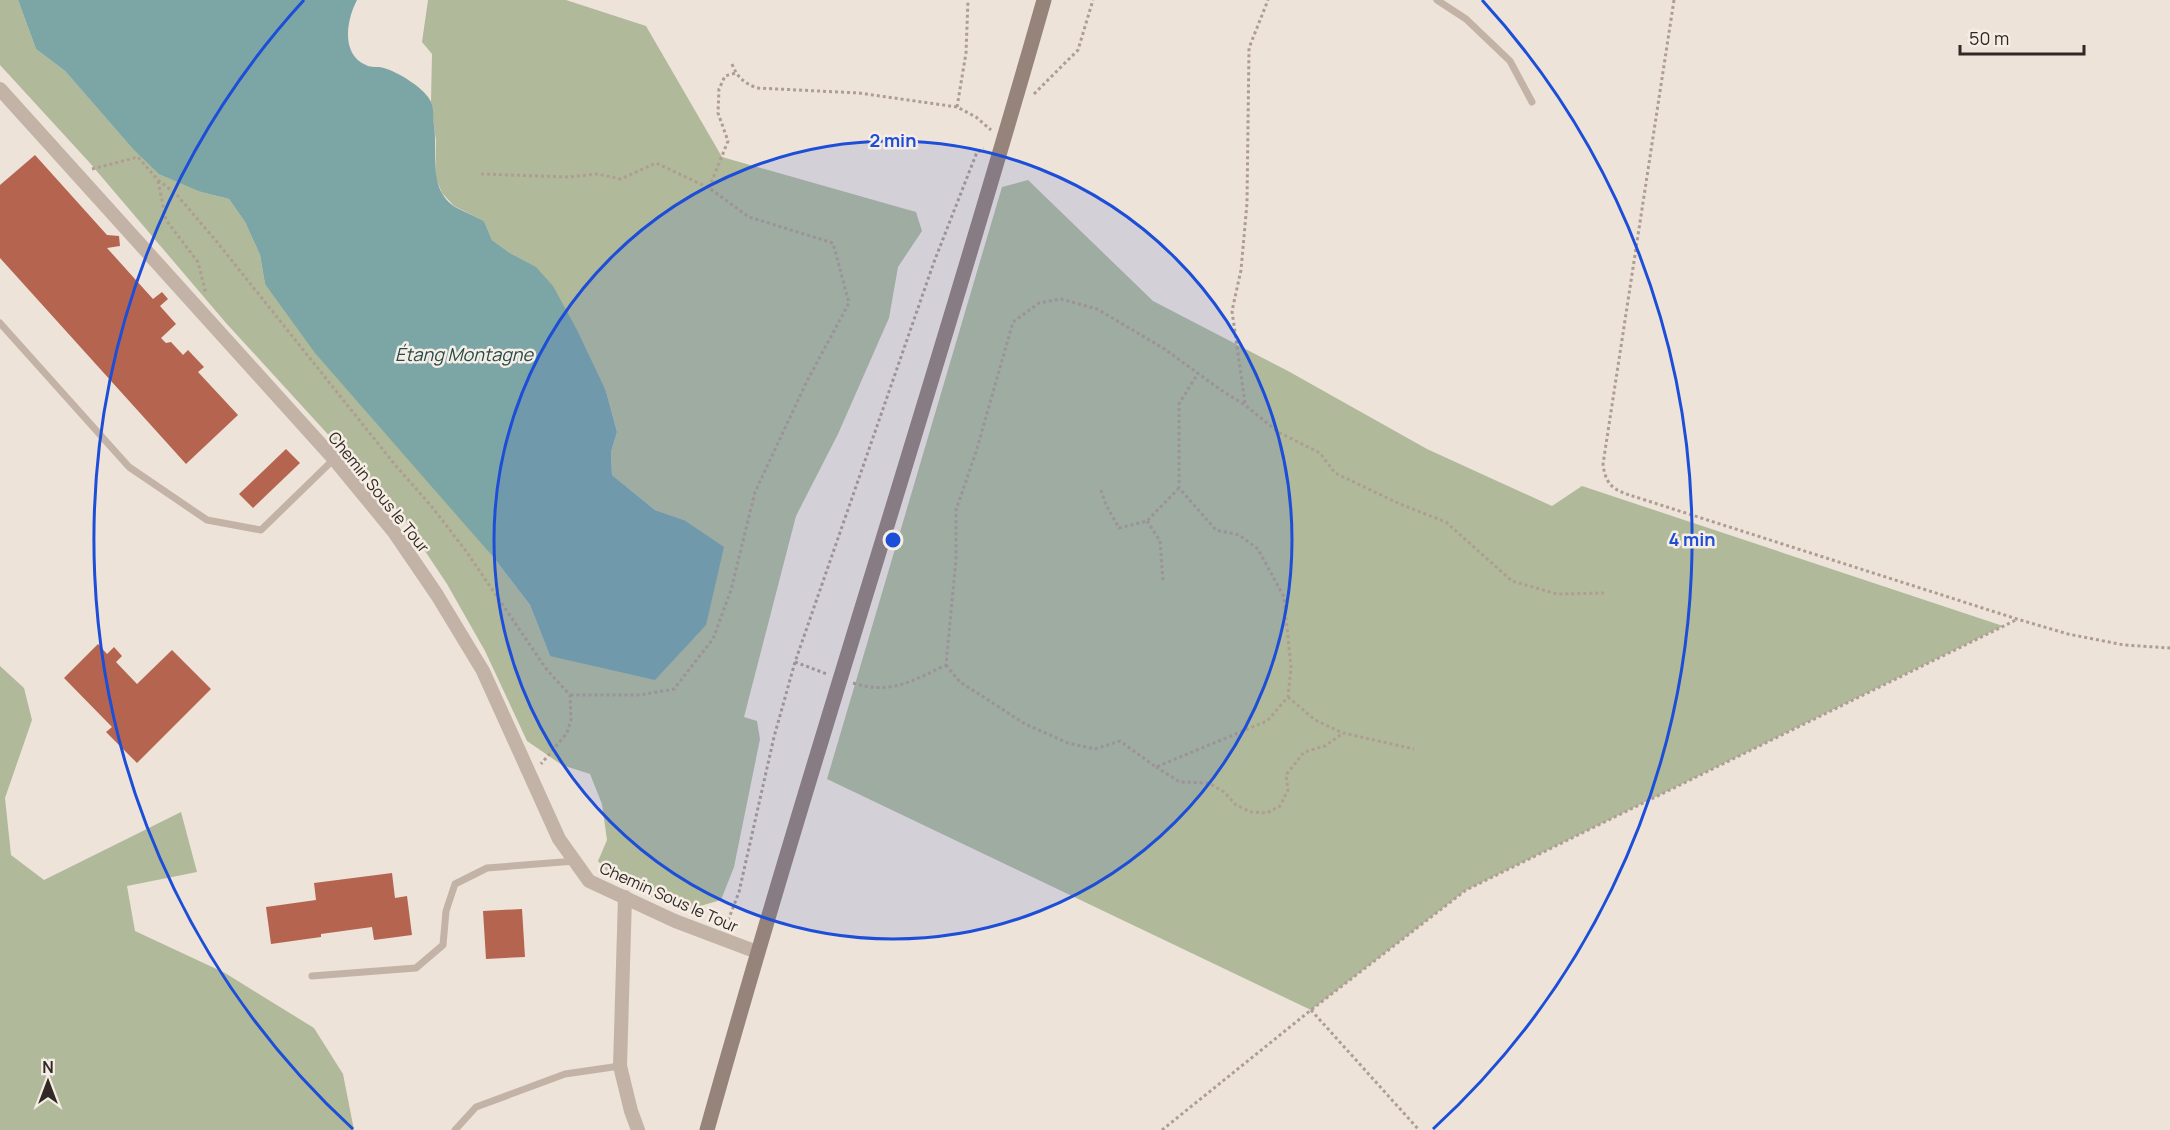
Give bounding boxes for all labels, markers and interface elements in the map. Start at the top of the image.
scale bar [1960,18,2084,56]
text: 50 m [1969,26,2009,50]
text: 2 min [870,128,916,152]
water label: Étang Montagne [395,342,534,366]
street label: Chemin Sous le Tour [323,427,435,557]
text: 4 min [1668,527,1716,551]
centre of rings [883,530,903,550]
street label: Chemin Sous le Tour [596,856,742,938]
north arrow [18,1052,78,1112]
text: N [42,1056,54,1078]

